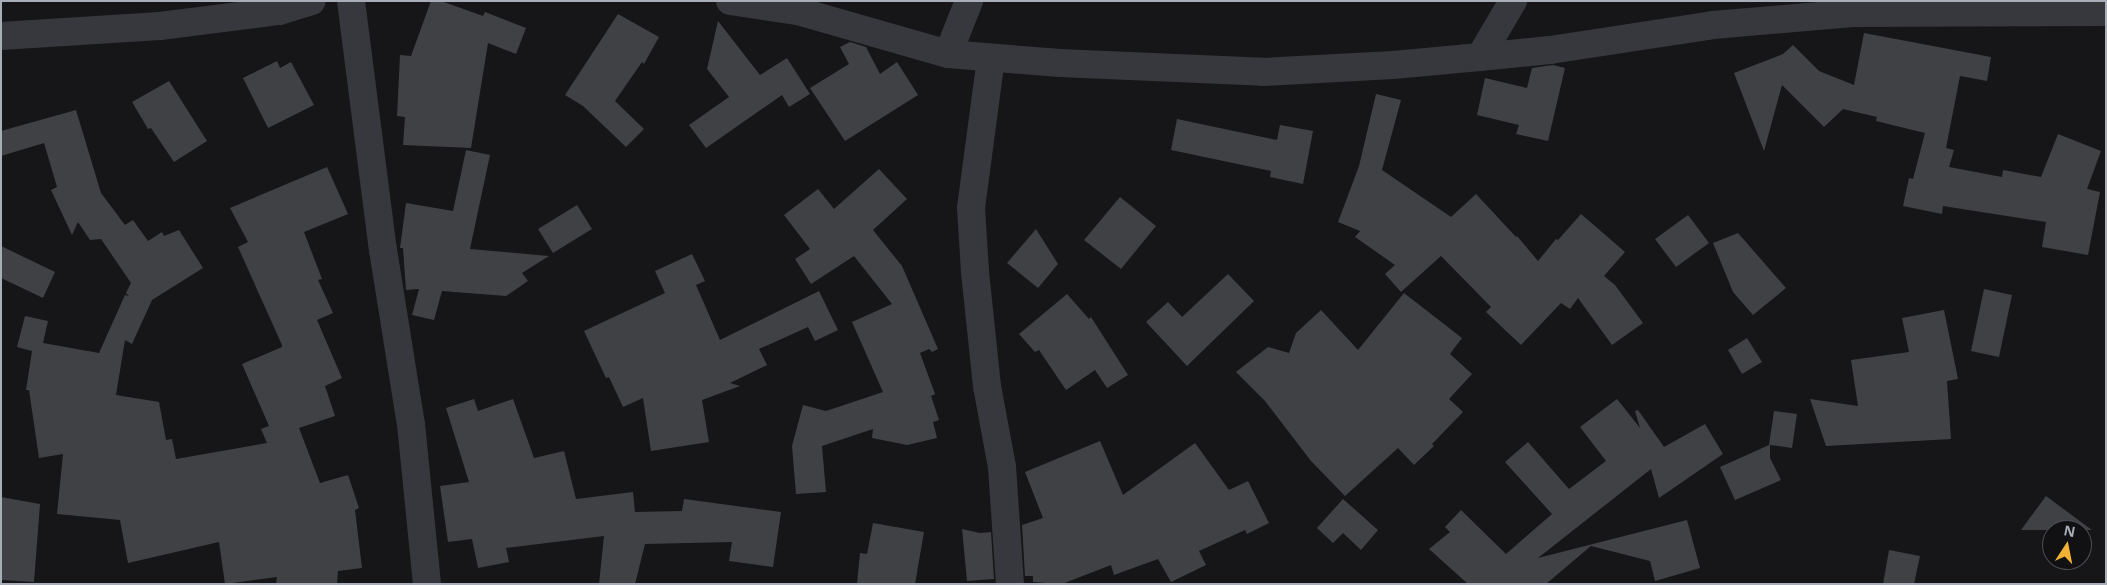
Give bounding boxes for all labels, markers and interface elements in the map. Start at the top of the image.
north arrow [2042,520,2092,570]
text: N [2062,520,2077,541]

